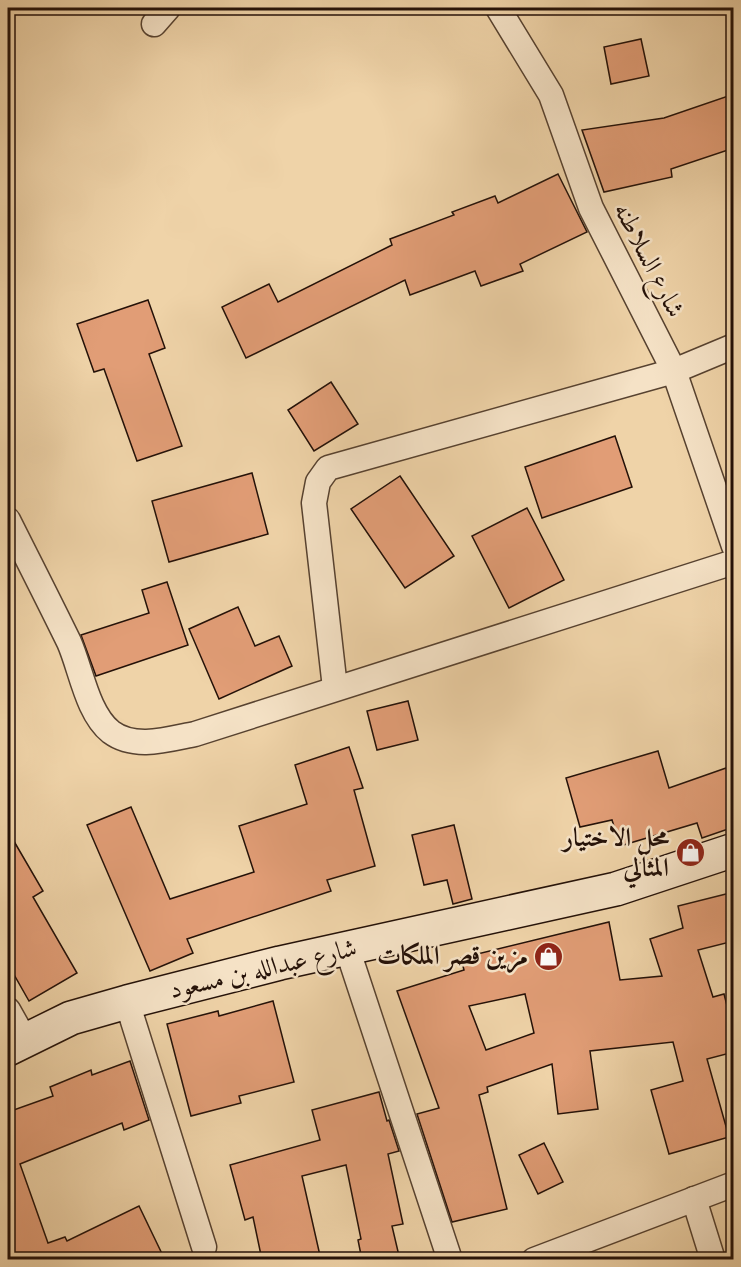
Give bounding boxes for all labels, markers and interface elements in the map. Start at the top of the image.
street label: شارع السلاطنه [602,197,692,325]
place label: محل الاختيار المثالي [560,822,670,889]
shop icon: محل الاختيار المثالي [674,837,706,869]
street label: شارع عبدالله بن مسعود [166,932,361,1011]
place label: مزين قصر الملكات [377,940,528,974]
shop icon: مزين قصر الملكات [533,940,565,972]

